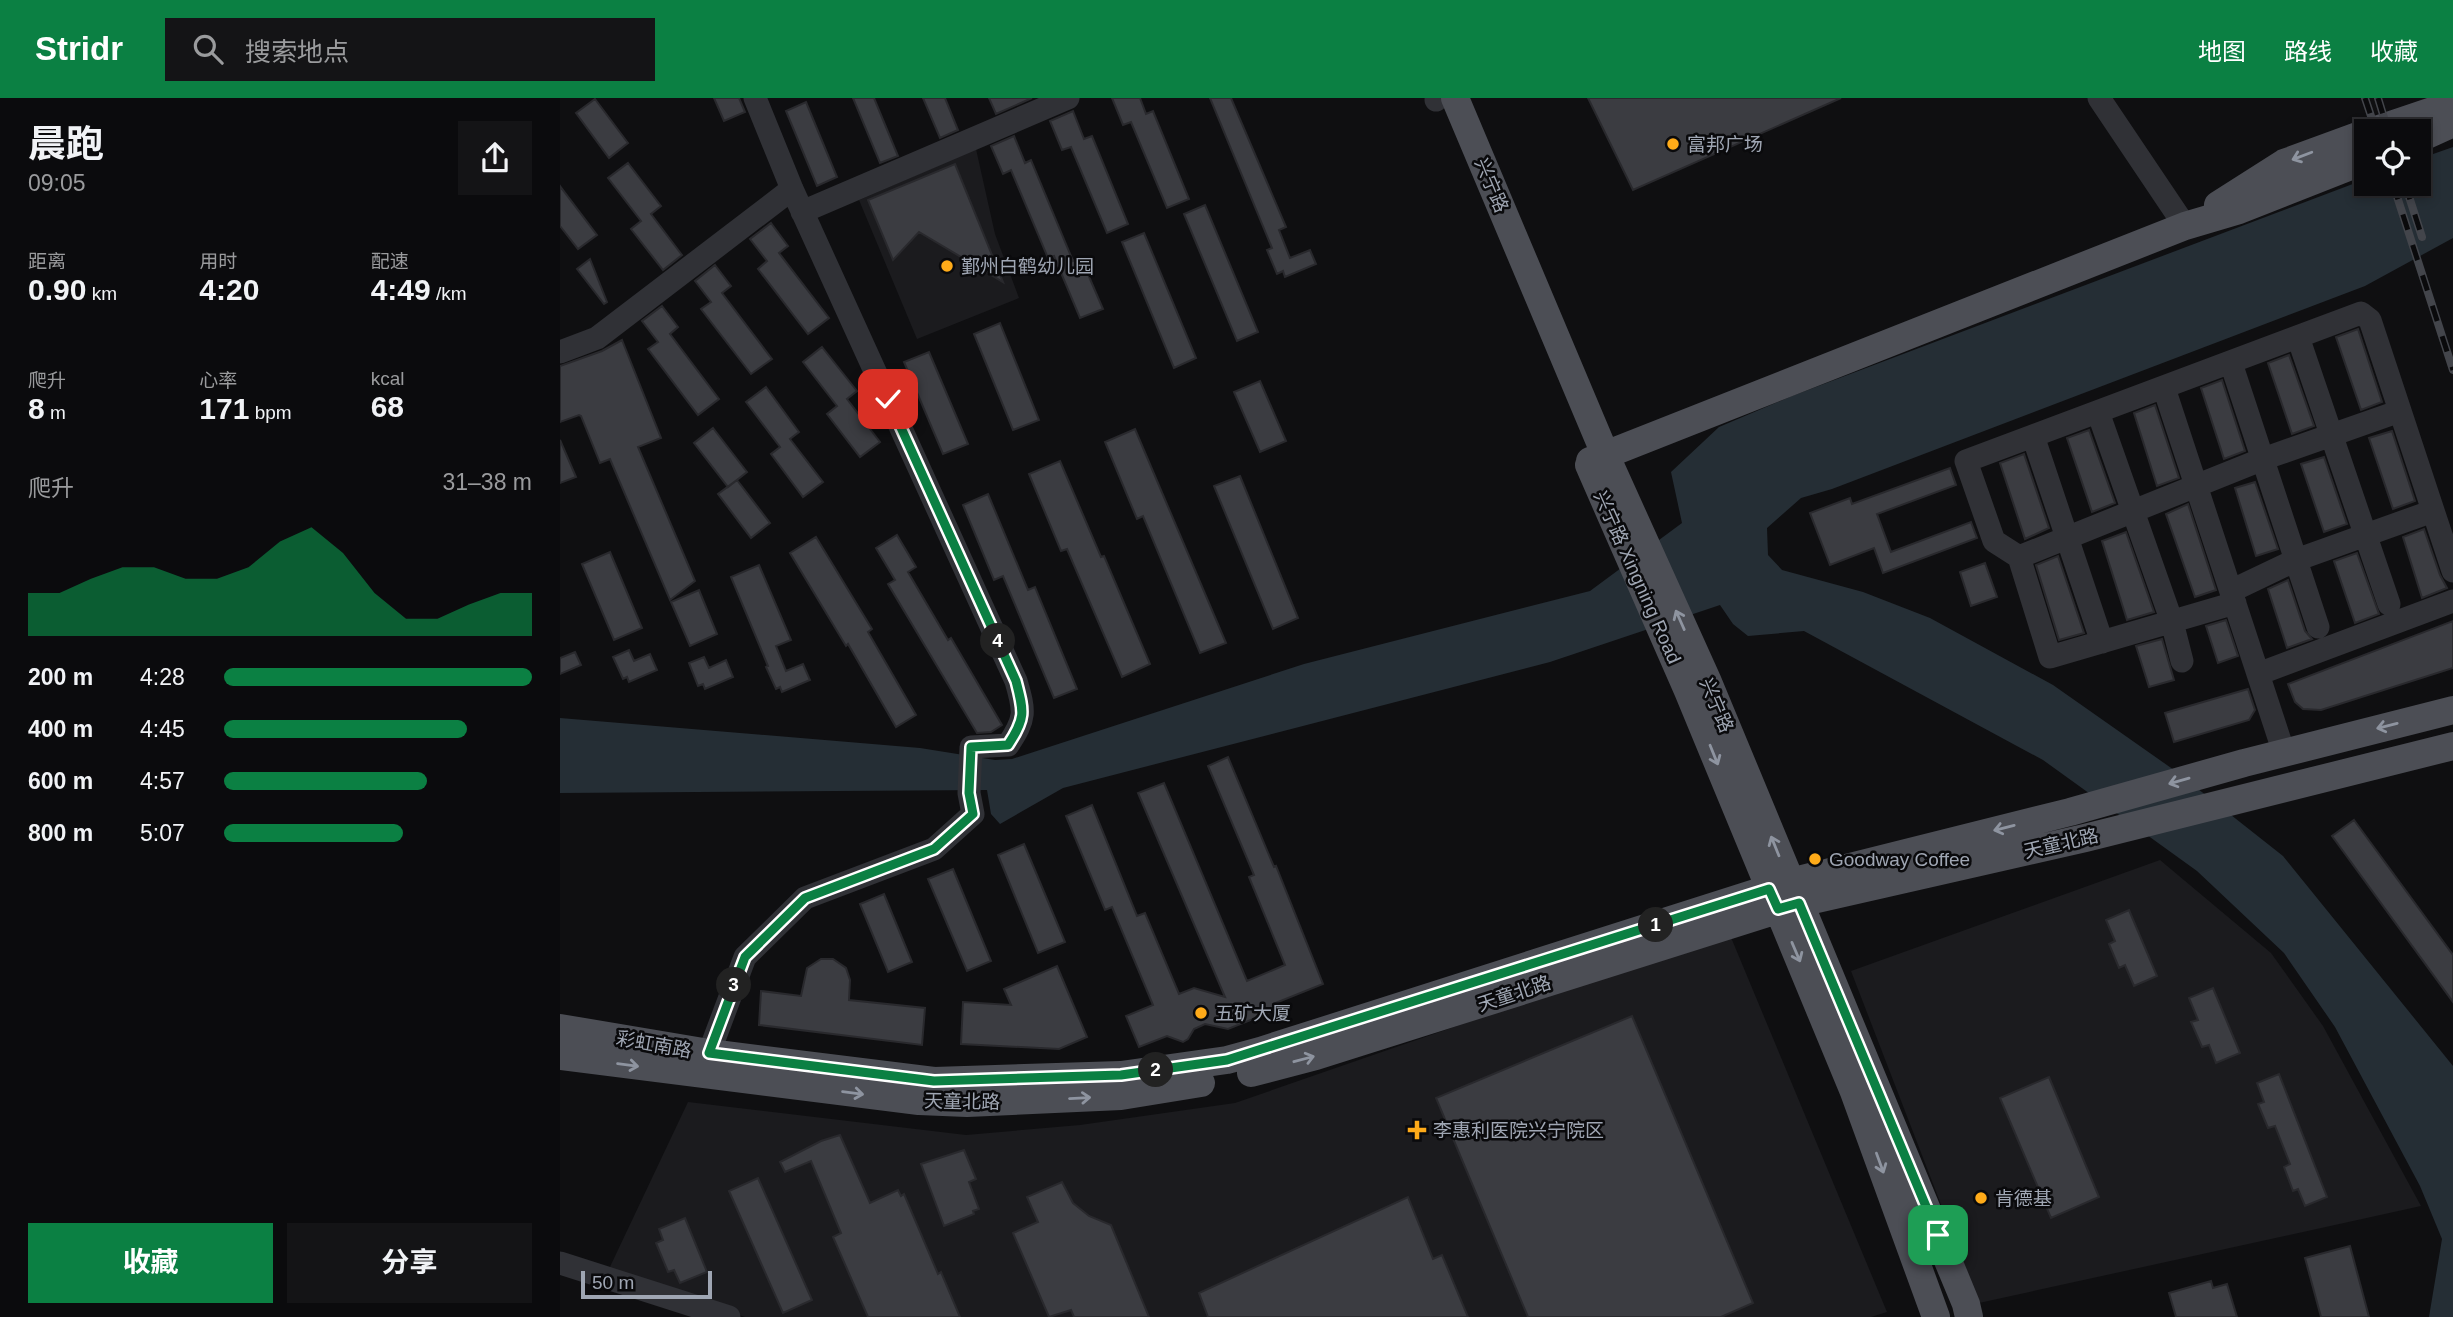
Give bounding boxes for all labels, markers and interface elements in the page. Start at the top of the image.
search box [165,18,655,81]
text: Stridr [35,30,123,67]
icon: search [189,30,227,68]
text: 搜索地点 [245,37,349,67]
text: 地图 [2198,38,2246,65]
text: 路线 [2284,38,2332,65]
text: 收藏 [2370,38,2418,65]
map controls [2354,119,2431,196]
button: locate [2354,119,2431,196]
button: share [458,121,532,195]
text: 晨跑 [28,123,104,165]
place label: 富邦广场 [1687,134,1763,155]
marker: 富邦广场 [1665,136,1681,152]
one-way arrow [2291,151,2313,163]
street label: 兴宁路 [1471,155,1512,216]
text: 09:05 [28,170,86,196]
text: 距离 [28,251,66,272]
text: 用时 [199,251,237,272]
text: 配速 [371,251,409,272]
place label: 鄞州白鹤幼儿园 [961,256,1094,277]
marker: 鄞州白鹤幼儿园 [939,258,955,274]
text: 0.90 [28,273,86,306]
text: 4:20 [199,273,259,306]
text: 4:49 [371,273,431,306]
text: km [86,283,117,304]
text: /km [431,283,467,304]
text: kcal [371,368,404,389]
pin [858,369,918,429]
text: 爬升 [28,370,66,391]
text: 心率 [199,370,237,391]
icon: check [869,380,907,418]
text: 68 [371,390,404,423]
text: 8 [28,392,45,425]
text: 171 [199,392,249,425]
text: m [45,402,66,423]
text: bpm [249,402,292,423]
text: 31–38 m [442,469,532,495]
text: 爬升 [28,475,74,501]
street label: 兴宁路 Xingning Road [1590,488,1685,667]
one-way arrow [1673,610,1686,631]
pin: 4 [980,624,1016,658]
text: 4 [992,630,1003,651]
text: 200 m [28,664,93,690]
text: 4:28 [140,664,185,690]
street label: 兴宁路 [1696,675,1737,736]
text: 400 m [28,716,93,742]
text: 4:45 [140,716,185,742]
one-way arrow [2376,720,2399,733]
one-way arrow [1708,743,1721,765]
text: 600 m [28,768,93,794]
text: 4:57 [140,768,185,794]
one-way arrow [2168,775,2190,788]
text: 800 m [28,820,93,846]
text: 5:07 [140,820,185,846]
one-way arrow [1993,822,2016,835]
street label: 天童北路 [2022,825,2101,862]
one-way arrow [1768,836,1781,858]
place label: Goodway Coffee [1829,849,1970,870]
marker: Goodway Coffee [1807,851,1823,867]
pin: 1 [1638,908,1674,942]
text: 1 [1650,914,1661,935]
one-way arrow [1790,940,1803,962]
pin: 3 [716,968,752,1002]
street label: 天童北路 [1475,972,1554,1015]
text: 3 [728,974,739,995]
place label: 五矿大厦 [1215,1003,1291,1024]
marker: 五矿大厦 [1193,1005,1209,1021]
street label: 彩虹南路 [615,1028,693,1061]
pin: 2 [1138,1052,1174,1088]
one-way arrow [1292,1052,1315,1065]
one-way arrow [616,1058,639,1071]
text: 2 [1150,1059,1161,1080]
one-way arrow [842,1086,864,1099]
street label: 天童北路 [924,1090,1000,1113]
one-way arrow [1069,1091,1091,1104]
marker: 李惠利医院兴宁院区 [1407,1120,1427,1140]
place label: 李惠利医院兴宁院区 [1433,1120,1604,1141]
one-way arrow [1874,1152,1887,1174]
place label: 肯德基 [1995,1188,2052,1209]
marker: 肯德基 [1973,1190,1989,1206]
pin [1908,1205,1968,1265]
icon: arrive [1919,1216,1957,1254]
button: 收藏 [28,1223,273,1303]
button: 分享 [287,1223,532,1303]
scale bar [581,1268,712,1300]
text: 50 m [592,1272,634,1293]

